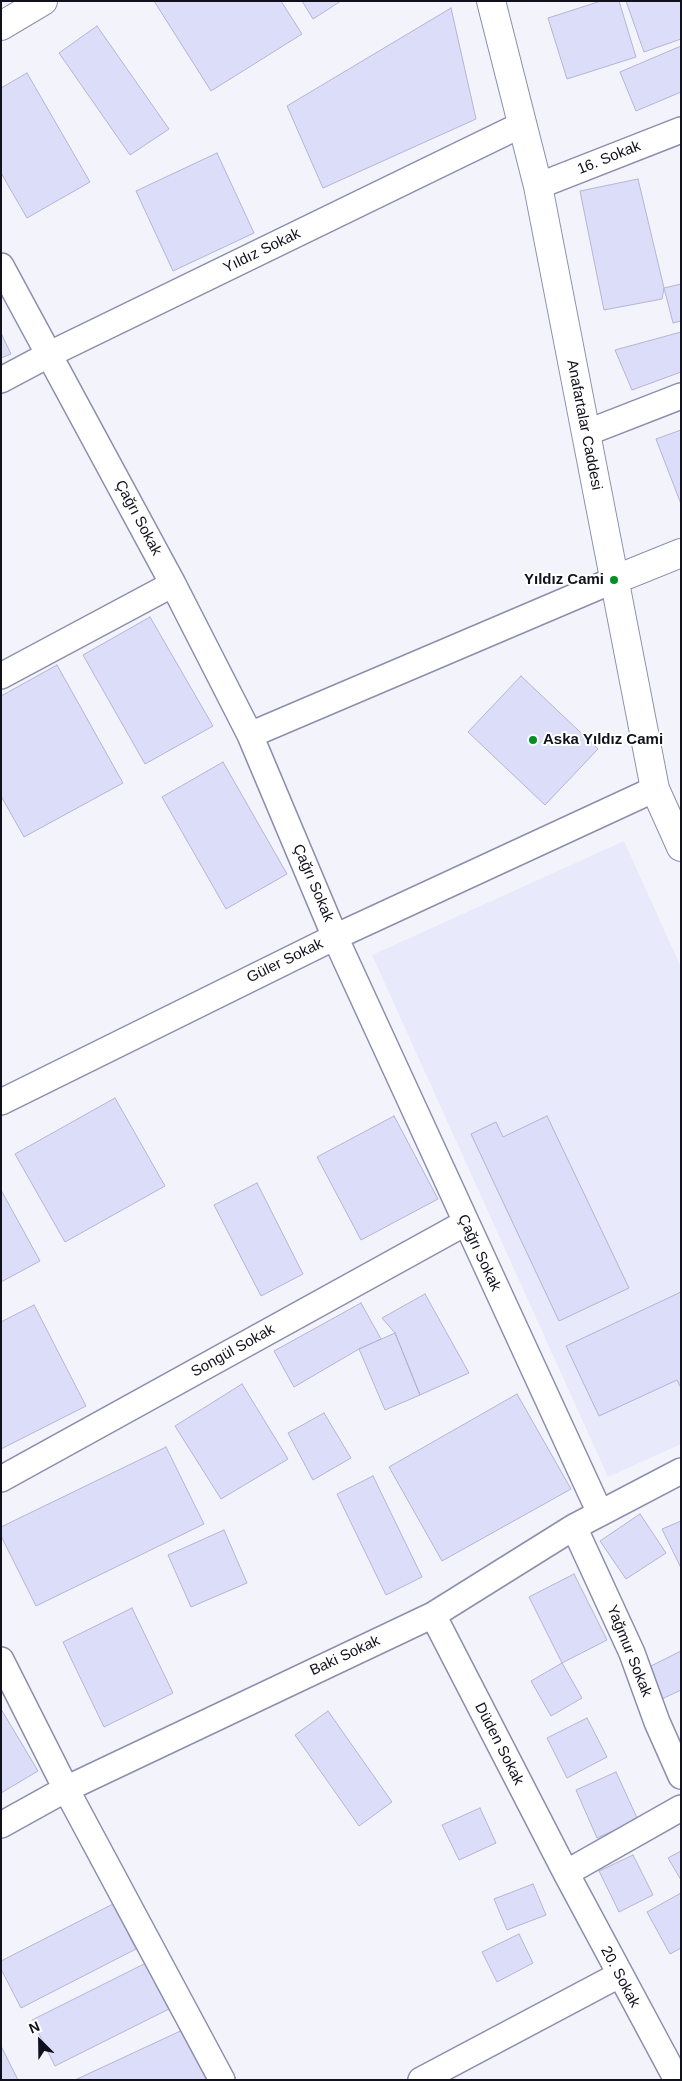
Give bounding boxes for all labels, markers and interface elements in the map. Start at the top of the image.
street label: 16. Sokak [575,137,643,179]
street label: Yıldız Sokak [221,225,303,277]
street label: Anafartalar Caddesi [563,358,605,492]
street label: Çağrı Sokak [111,477,165,559]
place label: Yıldız Cami [524,571,604,589]
marker: Yıldız Cami [608,574,620,586]
place label: Aska Yıldız Cami [543,731,663,749]
marker: Aska Yıldız Cami [527,734,539,746]
street label: Çağrı Sokak [289,841,337,925]
street label: Güler Sokak [244,935,326,987]
street label: Çağrı Sokak [453,1212,505,1294]
street label: Songül Sokak [188,1321,278,1381]
street label: Yağmur Sokak [602,1603,656,1699]
street label: Baki Sokak [307,1632,383,1680]
street label: Düden Sokak [471,1700,527,1788]
street label: 20. Sokak [596,1943,644,2011]
north arrow [15,2016,65,2066]
text: N [26,2018,42,2037]

